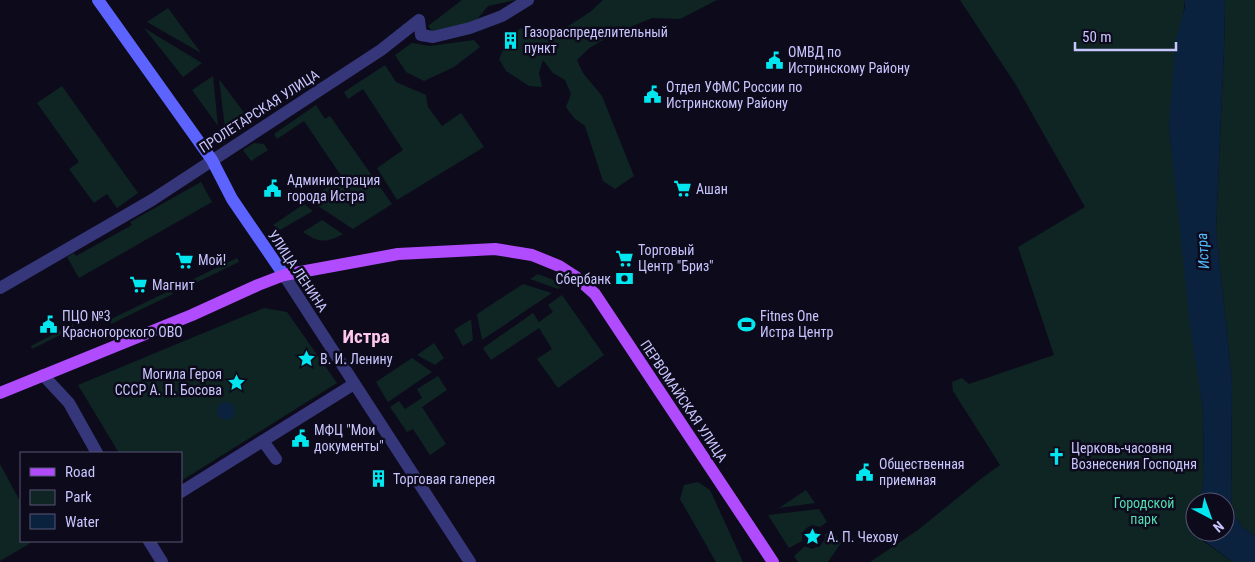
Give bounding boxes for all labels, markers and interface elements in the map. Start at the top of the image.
scale bar [1075,20,1176,52]
place label: Газораспределительный пункт [524,24,668,56]
text: 50 m [1082,28,1112,46]
building icon: Газораспределительный пункт [500,30,520,50]
place label: ОМВД по Истринскому Району [788,44,910,76]
public building icon: ОМВД по Истринскому Району [764,50,784,70]
street label: ПРОЛЕТАРСКАЯ УЛИЦА [196,66,322,156]
place label: Отдел УФМС России по Истринскому Району [666,79,802,111]
public building icon: Отдел УФМС России по Истринскому Району [642,85,662,105]
place label: Администрация города Истра [287,172,380,204]
public building icon: Администрация города Истра [263,178,283,198]
supermarket icon: Ашан [672,179,692,199]
place label: Ашан [696,181,728,197]
street label: УЛИЦА ЛЕНИНА [265,227,331,315]
water label: Истра [1193,232,1213,270]
place label: Торговый Центр "Бриз" [638,242,714,274]
supermarket icon: Торговый Центр "Бриз" [614,248,634,268]
supermarket icon: Мой! [174,250,194,270]
place label: Мой! [198,252,226,268]
bank icon: Сбербанк [615,269,635,289]
place label: Сбербанк [555,271,611,287]
supermarket icon: Магнит [128,275,148,295]
place label: Магнит [152,277,195,293]
place label: ПЦО №3 Красногорского ОВО [62,308,183,340]
place label: Fitnes One Истра Центр [760,308,834,340]
public building icon: ПЦО №3 Красногорского ОВО [38,314,58,334]
sports icon: Fitnes One Истра Центр [736,314,756,334]
district label: Истра [342,325,390,348]
street label: ПЕРВОМАЙСКАЯ УЛИЦА [637,337,731,465]
place icon: В. И. Ленину [296,349,316,369]
place label: В. И. Ленину [320,351,393,367]
place label: Могила Героя СССР А. П. Босова [115,366,222,398]
place icon: Могила Героя СССР А. П. Босова [226,372,246,392]
place label: МФЦ "Мои документы" [314,422,384,454]
public building icon: МФЦ "Мои документы" [290,428,310,448]
place label: Церковь-часовня Вознесения Господня [1071,440,1197,472]
church icon: Церковь-часовня Вознесения Господня [1047,446,1067,466]
legend [20,452,182,542]
place label: Общественная приемная [879,456,965,488]
public building icon: Общественная приемная [855,462,875,482]
text: Road [65,463,95,481]
building icon: Торговая галерея [369,469,389,489]
place label: Торговая галерея [393,471,495,487]
text: Park [65,488,92,506]
north arrow [1185,492,1235,542]
park label: Городской парк [1114,495,1174,527]
text: Water [65,513,100,531]
text: N [1210,518,1227,536]
place icon: А. П. Чехову [803,527,823,547]
place label: А. П. Чехову [827,529,899,545]

